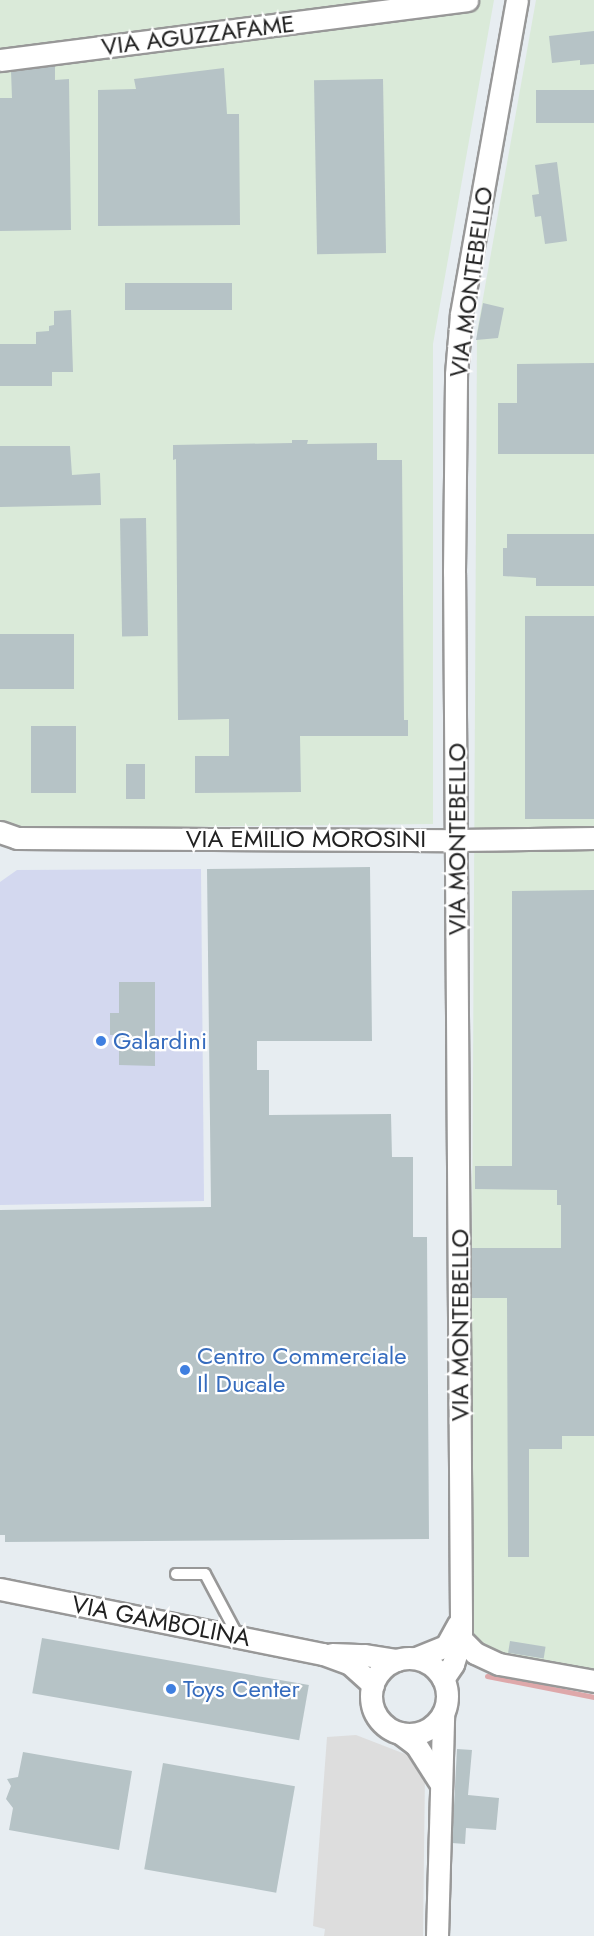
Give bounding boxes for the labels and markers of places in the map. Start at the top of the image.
place label: Galardini [113,1027,207,1055]
marker: Galardini [94,1034,108,1048]
place label: Centro Commerciale Il Ducale [197,1342,407,1398]
marker: Centro Commerciale Il Ducale [178,1363,192,1377]
place label: Toys Center [183,1675,300,1703]
marker: Toys Center [164,1682,178,1696]

